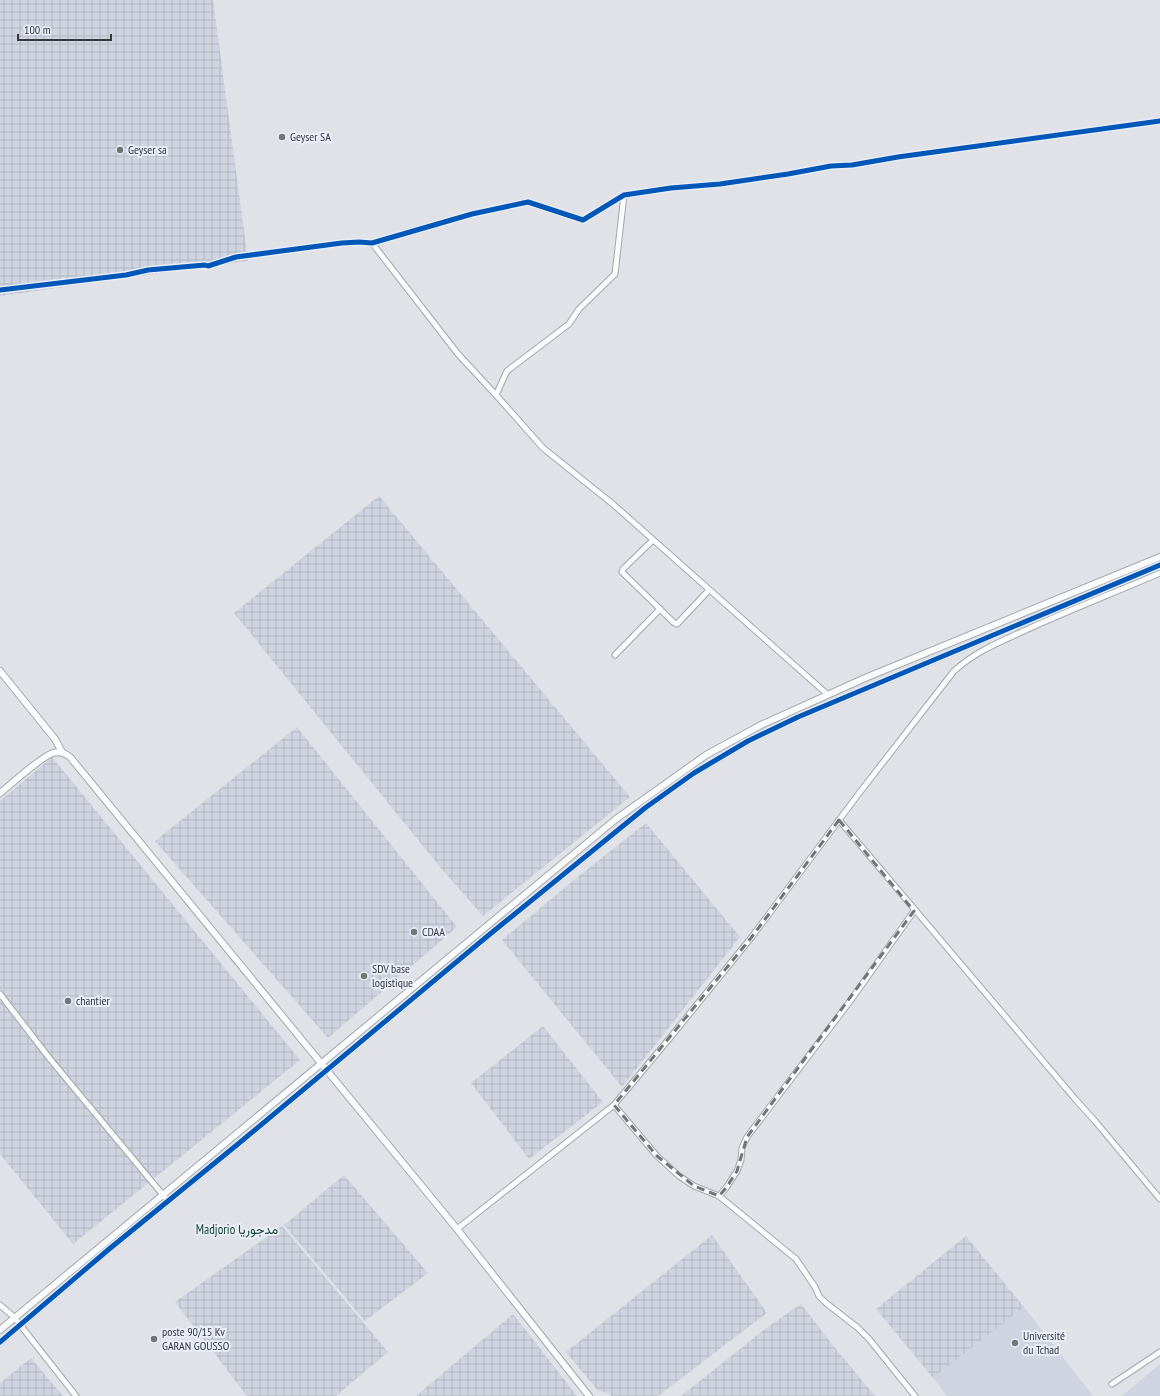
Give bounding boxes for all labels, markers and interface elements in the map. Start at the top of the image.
scale bar [18,16,111,42]
text: 100 m [24,22,51,37]
place label: Geyser SA [290,129,331,144]
marker: Geyser SA [277,132,287,142]
place label: Geyser sa [128,142,167,157]
marker: Geyser sa [115,145,125,155]
place label: CDAA [422,924,445,939]
marker: CDAA [409,927,419,937]
place label: SDV base logistique [372,961,413,990]
marker: SDV base logistique [359,971,369,981]
place label: chantier [76,993,110,1008]
marker: chantier [63,996,73,1006]
district label: Madjorio مدجوريا [196,1221,278,1238]
place label: poste 90/15 Kv GARAN GOUSSO [162,1324,230,1353]
place label: Université du Tchad [1023,1328,1065,1357]
marker: poste 90/15 Kv GARAN GOUSSO [149,1334,159,1344]
marker: Université du Tchad [1010,1338,1020,1348]

